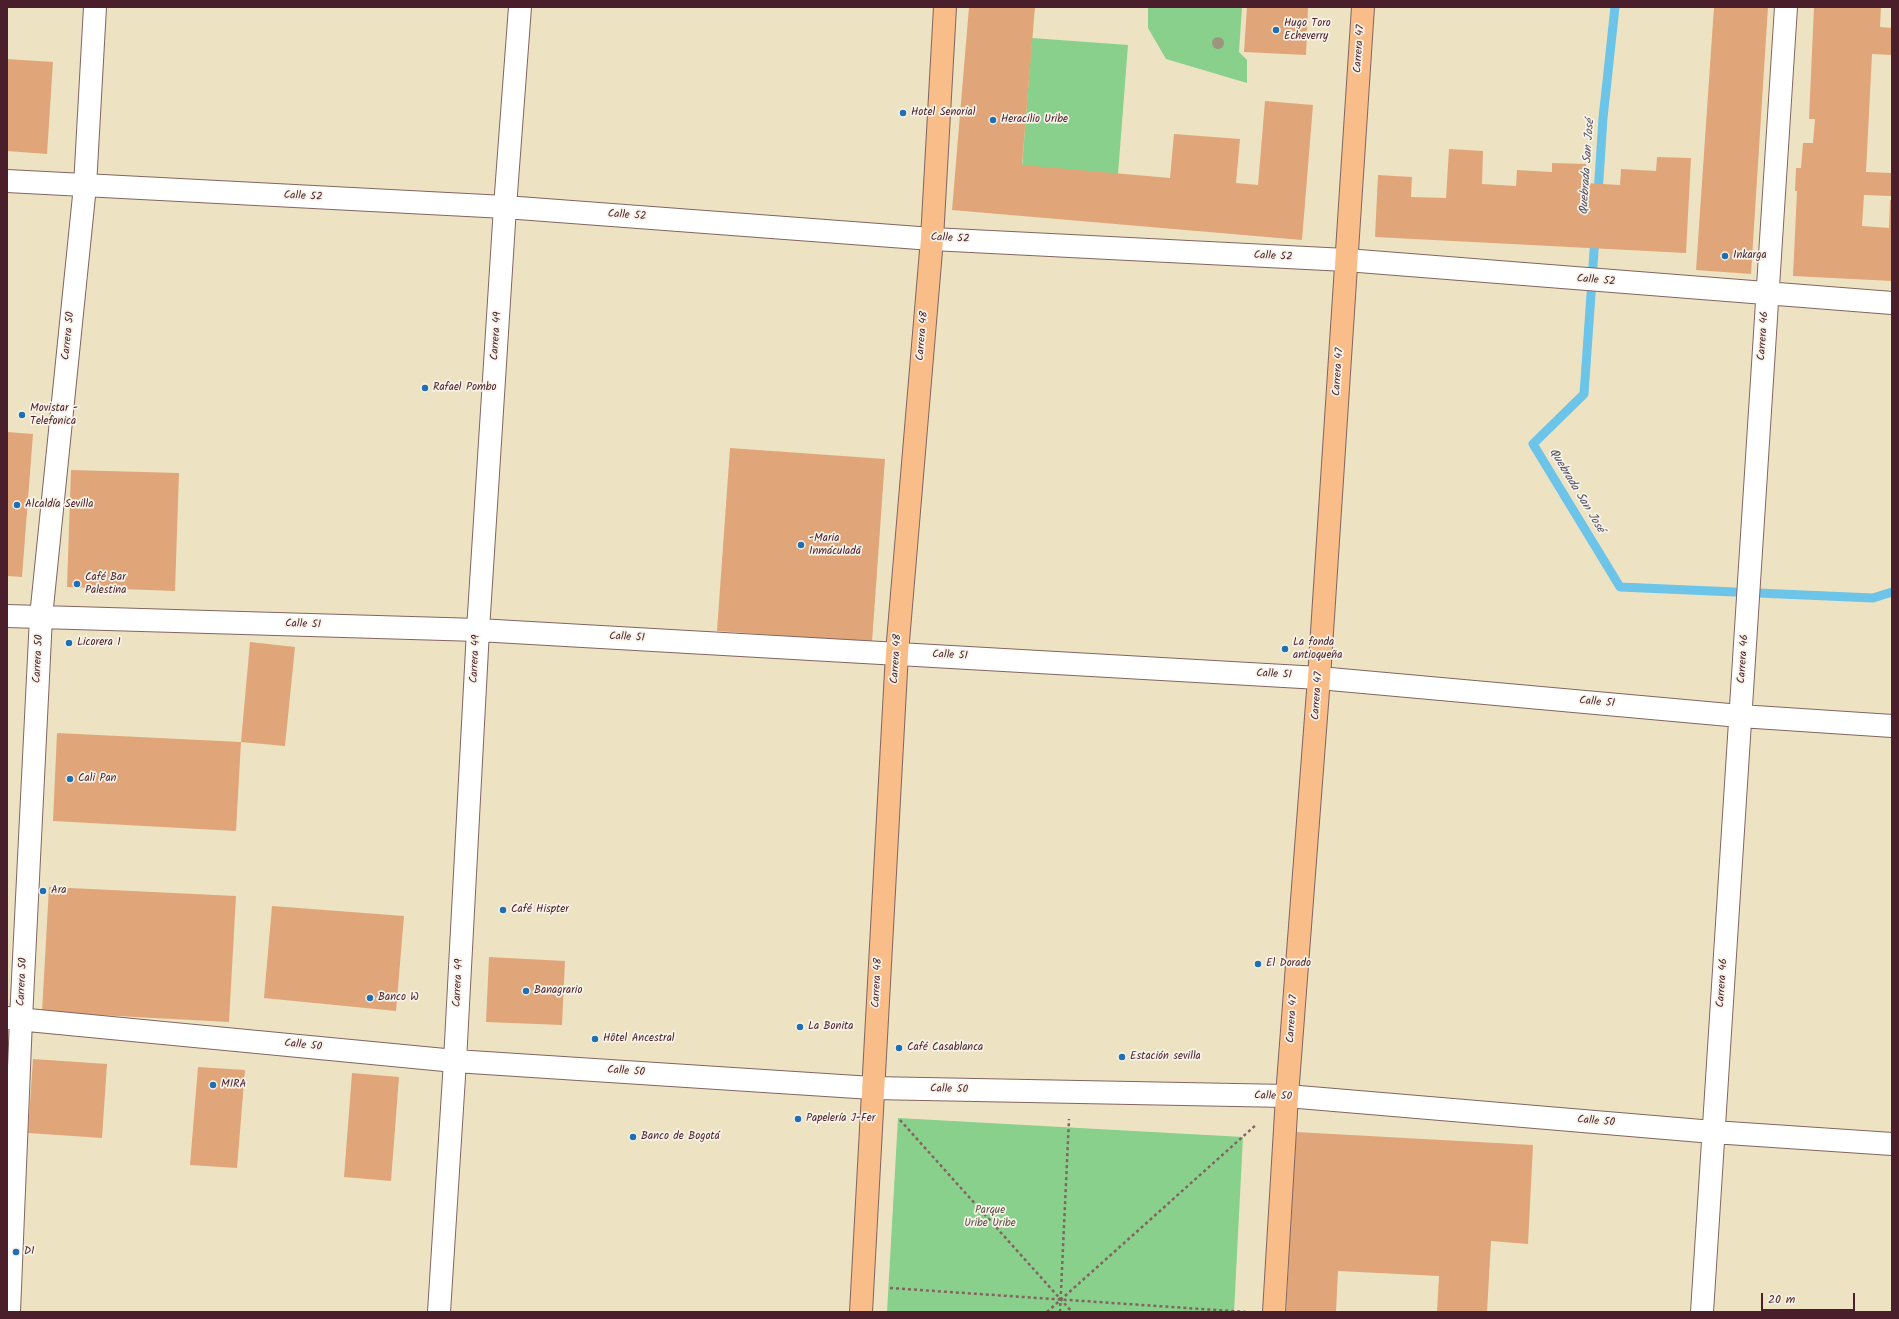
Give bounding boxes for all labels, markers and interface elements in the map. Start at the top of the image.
place label: Hugo Toro Echeverry [1284,17,1331,43]
street label: Carrera 47 [1352,24,1368,74]
marker: Hugo Toro Echeverry [1271,25,1281,35]
place label: Hotel Senorial [911,106,975,120]
marker: Hotel Senorial [898,108,908,118]
place label: Heracilio Uribe [1001,113,1068,127]
marker: Heracilio Uribe [988,115,998,125]
water label: Quebrada San José [1577,119,1599,215]
street label: Calle 52 [283,189,323,205]
street label: Calle 52 [607,208,647,224]
street label: Calle 52 [930,231,970,247]
street label: Calle 52 [1253,249,1293,265]
place label: Inkarga [1733,249,1767,263]
marker: Inkarga [1720,251,1730,261]
street label: Calle 52 [1576,273,1616,289]
street label: Carrera 50 [60,311,78,361]
street label: Carrera 49 [489,311,505,361]
street label: Carrera 48 [914,311,932,361]
street label: Carrera 46 [1756,311,1772,361]
street label: Carrera 47 [1331,347,1347,397]
place label: Rafael Pombo [433,381,496,395]
marker: Rafael Pombo [420,383,430,393]
place label: Movistar - Telefonica [30,402,78,428]
marker: Movistar - Telefonica [17,410,27,420]
water label: Quebrada San José [1545,446,1607,536]
place label: Alcaldía Sevilla [25,498,93,512]
marker: Alcaldía Sevilla [12,500,22,510]
place label: -Maria Inmáculadä [809,532,861,558]
marker: -Maria Inmáculadä [796,540,806,550]
place label: Café Bar Palestina [85,571,126,597]
marker: Café Bar Palestina [72,579,82,589]
street label: Calle 51 [285,618,321,632]
street label: Calle 51 [609,630,645,646]
street label: Carrera 50 [31,634,47,684]
street label: Carrera 49 [468,634,484,684]
street label: Carrera 48 [889,634,905,684]
street label: Carrera 46 [1736,634,1752,684]
place label: Licorera 1 [77,636,121,650]
place label: La fonda antioqueña [1293,636,1342,662]
marker: Licorera 1 [64,638,74,648]
marker: La fonda antioqueña [1280,644,1290,654]
street label: Calle 51 [932,648,968,664]
street label: Calle 51 [1256,667,1292,683]
street label: Carrera 47 [1310,671,1326,721]
street label: Calle 51 [1579,695,1615,711]
place label: Cali Pan [78,772,116,786]
marker: Cali Pan [65,774,75,784]
place label: Ara [51,884,66,898]
marker: Ara [38,886,48,896]
place label: Café Hispter [511,903,569,917]
marker: Café Hispter [498,905,508,915]
street label: Carrera 50 [15,957,31,1007]
place label: El Dorado [1266,957,1311,971]
street label: Carrera 49 [451,958,467,1008]
street label: Carrera 48 [870,958,886,1008]
street label: Carrera 46 [1715,958,1731,1008]
marker: El Dorado [1253,959,1263,969]
place label: Banagrario [534,984,582,998]
marker: Banagrario [521,986,531,996]
place label: Banco W [378,991,419,1005]
marker: Banco W [365,993,375,1003]
street label: Carrera 47 [1285,994,1301,1044]
place label: La Bonita [808,1020,853,1034]
marker: La Bonita [795,1022,805,1032]
place label: Hôtel Ancestral [603,1032,674,1046]
marker: Hôtel Ancestral [590,1034,600,1044]
street label: Calle 50 [283,1037,323,1055]
place label: Café Casablanca [907,1041,983,1055]
marker: Café Casablanca [894,1043,904,1053]
place label: Estación sevilla [1130,1050,1201,1064]
marker: Estación sevilla [1117,1052,1127,1062]
street label: Calle 50 [607,1064,645,1080]
place label: MIRA [221,1078,246,1092]
marker: MIRA [208,1080,218,1090]
street label: Calle 50 [930,1083,968,1097]
street label: Calle 50 [1254,1090,1292,1104]
place label: Papelería J-Fer [806,1112,875,1126]
marker: Papelería J-Fer [793,1114,803,1124]
street label: Calle 50 [1577,1114,1615,1130]
place label: Banco de Bogotá [641,1130,720,1144]
marker: Banco de Bogotá [628,1132,638,1142]
park label: Parque Uribe Uribe [964,1204,1016,1230]
place label: D1 [24,1245,35,1259]
marker: D1 [11,1247,21,1257]
scale bar [1763,1285,1857,1311]
text: 20 m [1768,1290,1795,1309]

